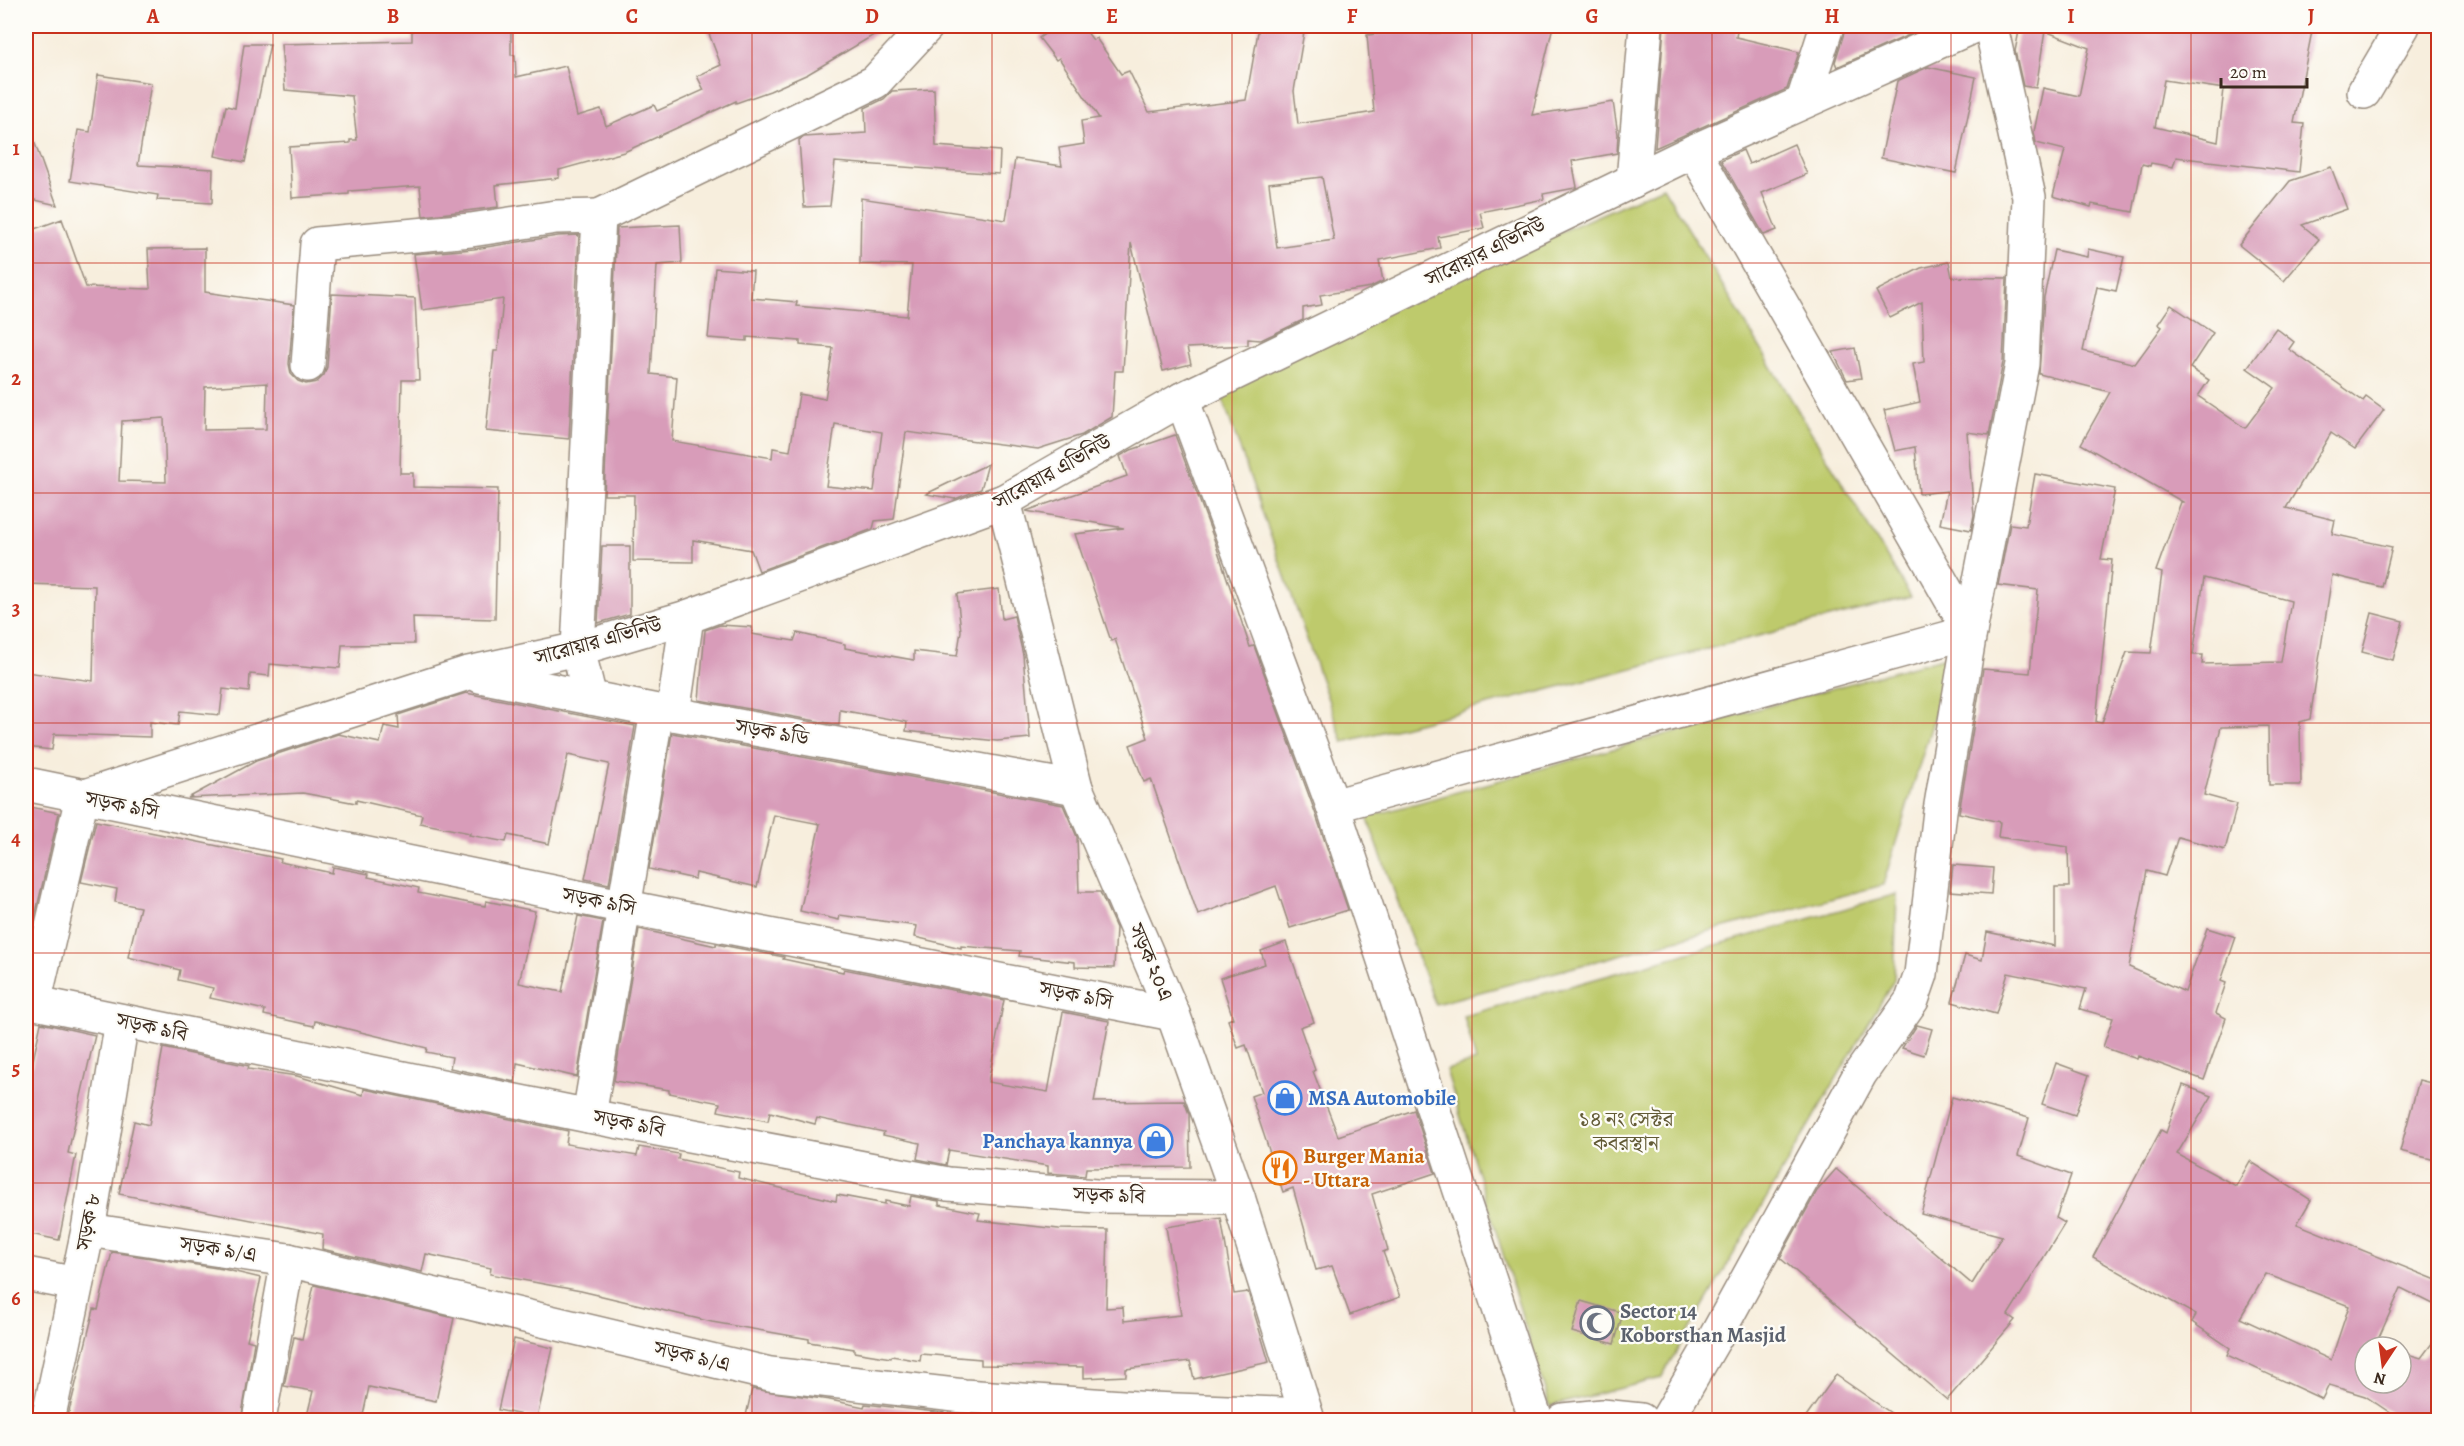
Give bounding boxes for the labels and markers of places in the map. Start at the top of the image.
shop icon: MSA Automobile [1267,1080,1303,1116]
place label: MSA Automobile [1308,1084,1457,1112]
shop icon: Panchaya kannya [1138,1123,1174,1159]
place label: Panchaya kannya [982,1127,1134,1155]
place label: Burger Mania - Uttara [1303,1142,1425,1194]
restaurant icon: Burger Mania - Uttara [1262,1150,1298,1186]
place label: Sector 14 Koborsthan Masjid [1620,1297,1787,1349]
mosque icon: Sector 14 Koborsthan Masjid [1579,1305,1615,1341]

